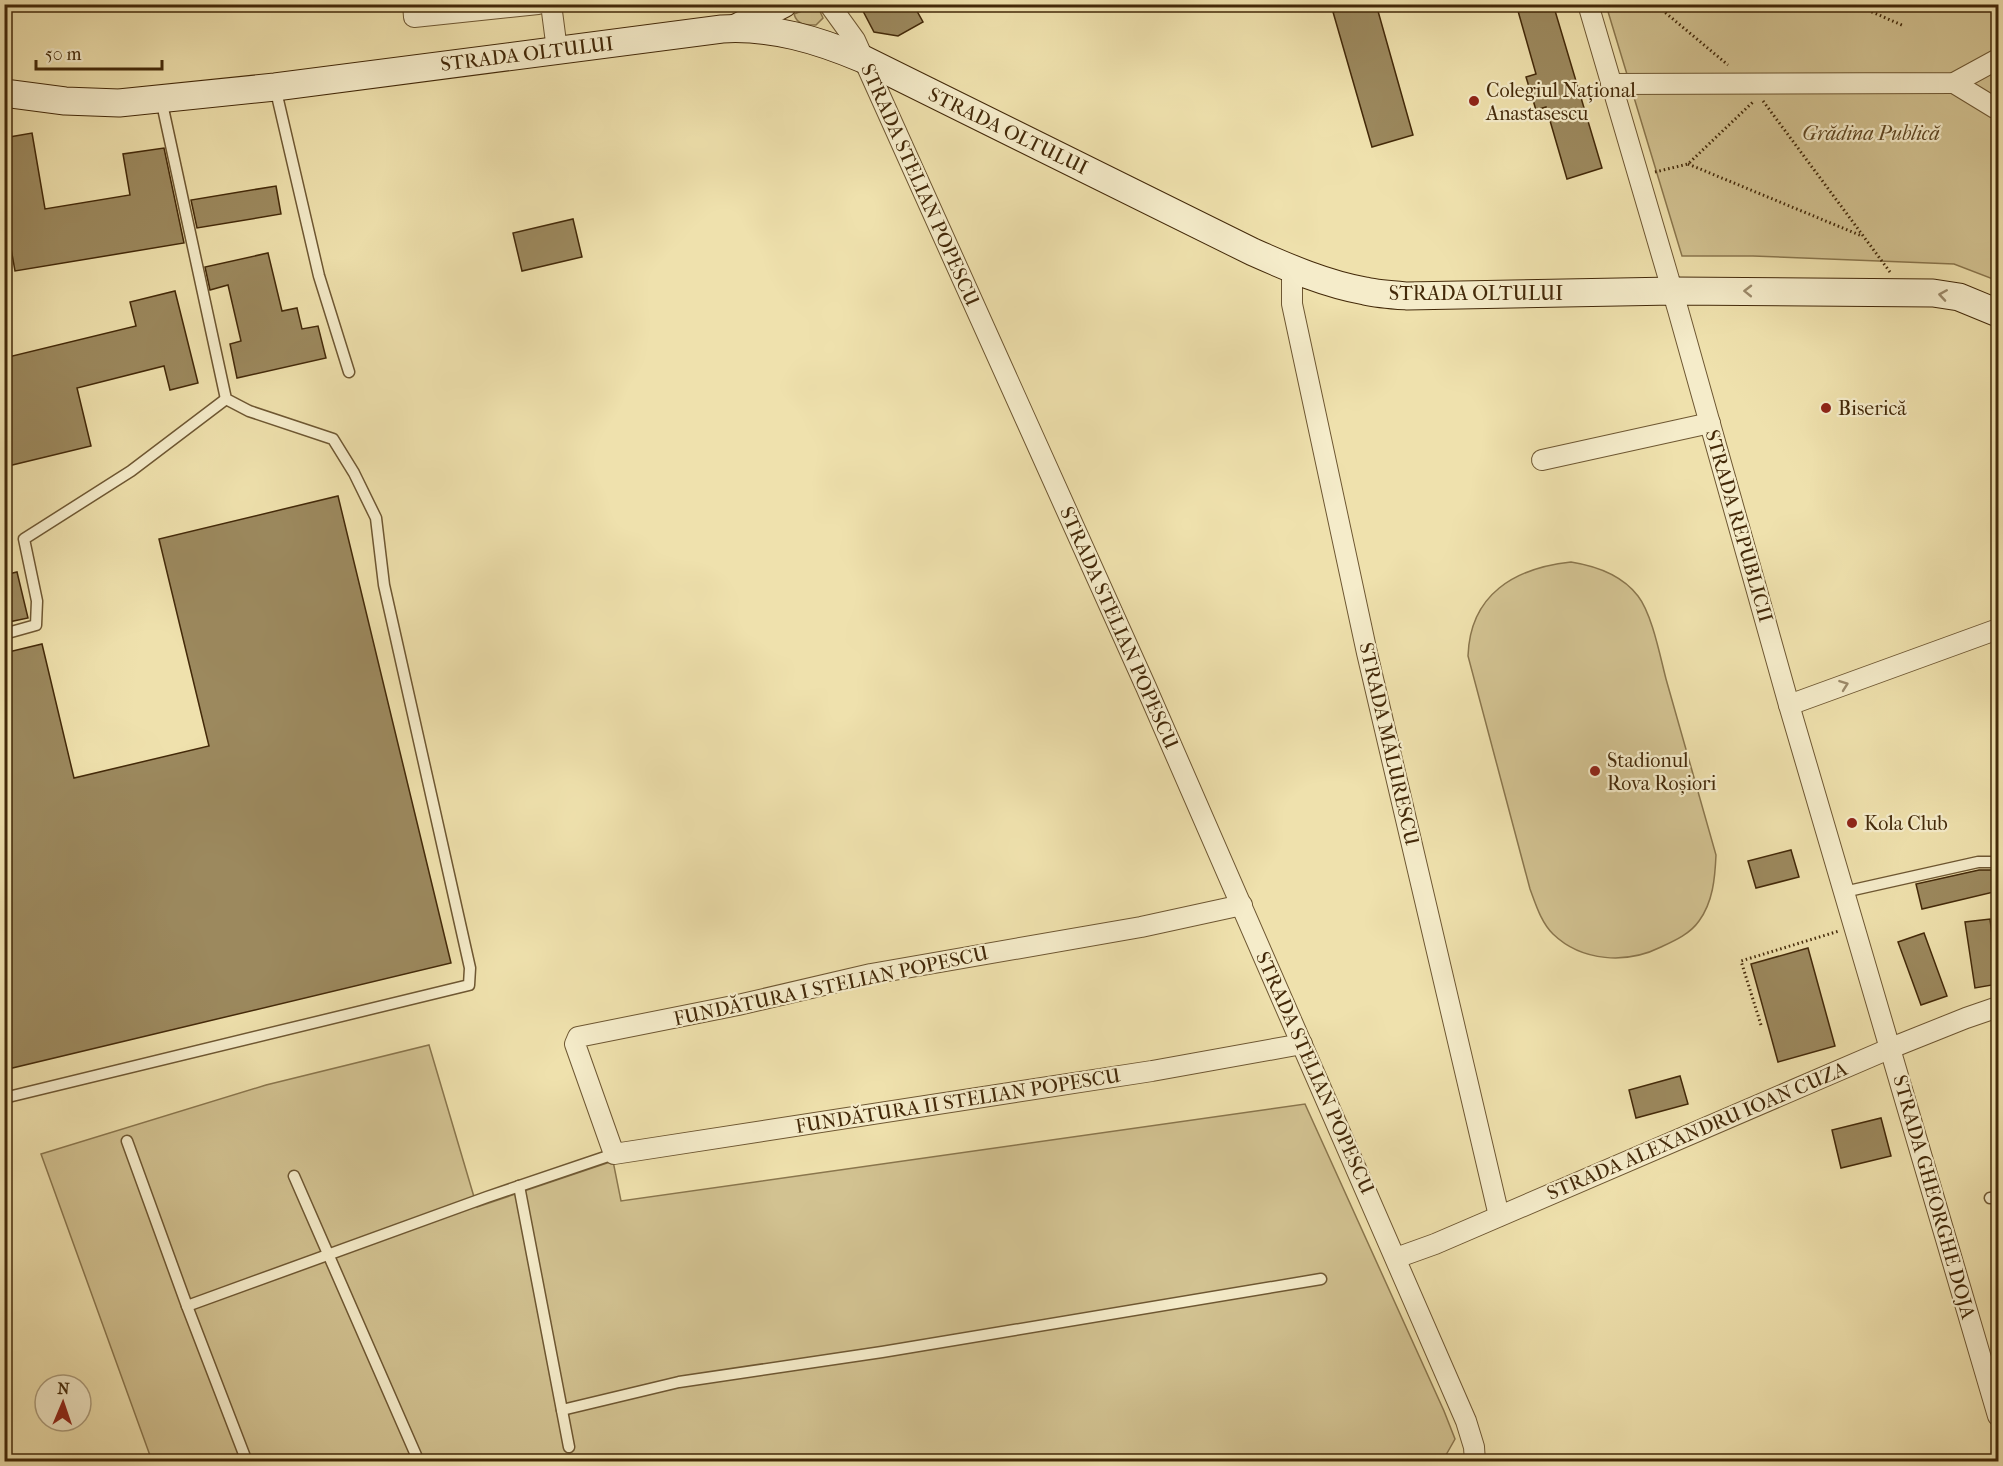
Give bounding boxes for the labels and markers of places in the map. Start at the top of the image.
place label: Colegiul Național Anastasescu [1485,79,1636,125]
marker: Colegiul Național Anastasescu [1467,94,1481,108]
place label: Biserică [1838,397,1907,420]
marker: Biserică [1819,401,1833,415]
place label: Stadionul Rova Roșiori [1607,749,1716,795]
marker: Stadionul Rova Roșiori [1588,764,1602,778]
place label: Kola Club [1864,812,1948,835]
marker: Kola Club [1845,816,1859,830]

